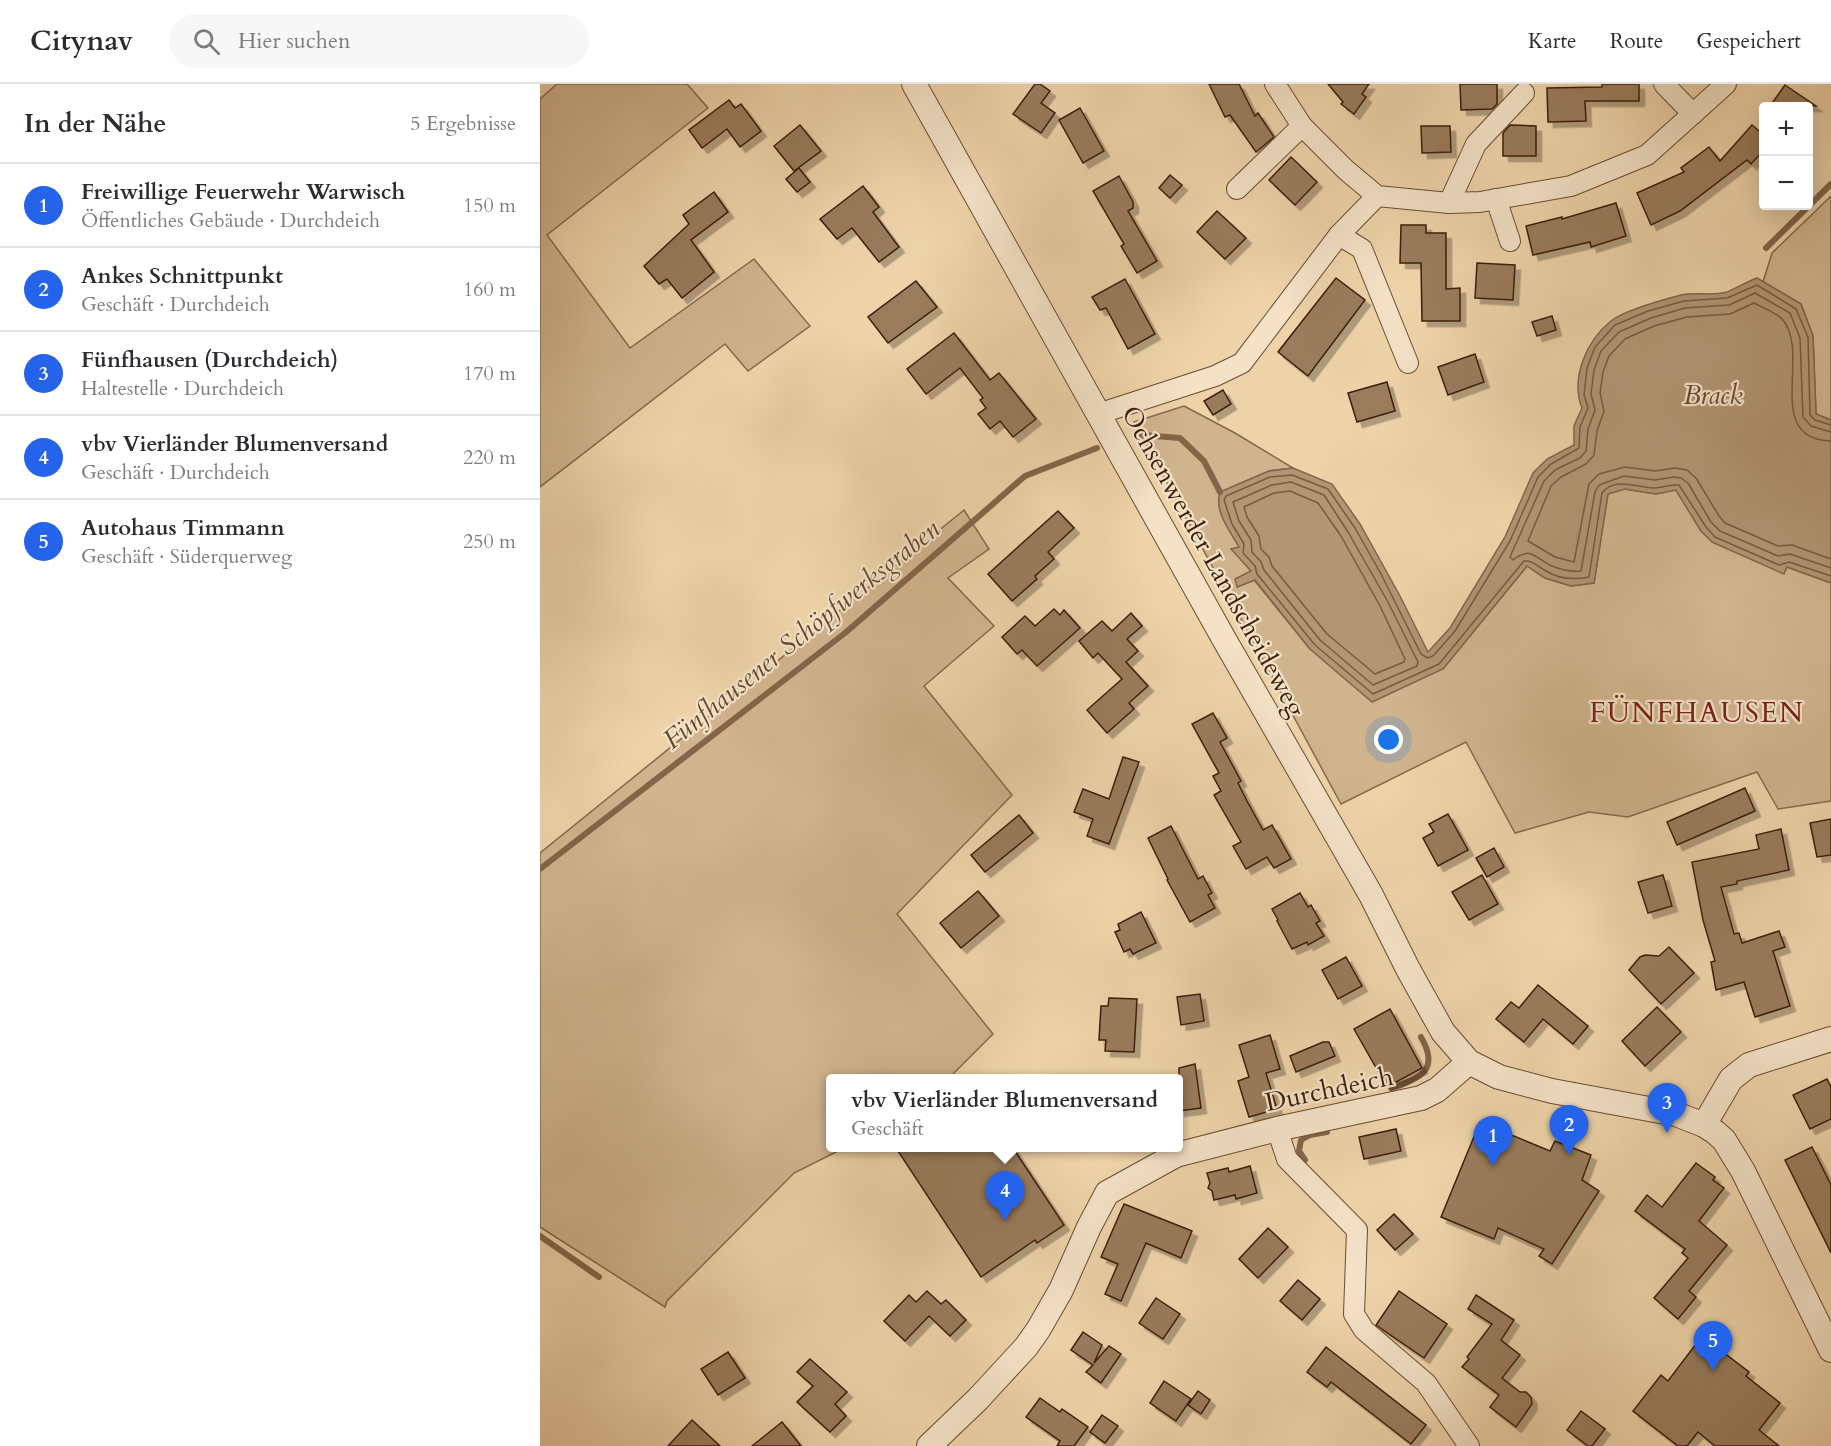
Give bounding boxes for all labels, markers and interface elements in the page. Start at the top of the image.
search box [169,14,589,68]
text: Citynav [30,22,133,60]
icon: search [190,25,223,58]
text: Hier suchen [238,26,350,56]
text: Karte [1528,27,1577,56]
text: Route [1610,27,1663,56]
text: Gespeichert [1696,27,1801,56]
map controls [1759,102,1813,210]
button: + [1759,102,1813,156]
text: In der Nähe [24,106,166,141]
text: 5 Ergebnisse [410,110,516,137]
button: − [1759,156,1813,210]
text: Freiwillige Feuerwehr Warwisch [81,177,405,207]
text: 1 [38,192,49,219]
text: 150 m [463,192,516,219]
text: Öffentliches Gebäude · Durchdeich [81,207,380,234]
text: Ankes Schnittpunkt [81,261,283,291]
text: 2 [38,276,49,303]
text: 160 m [463,276,516,303]
text: Geschäft · Durchdeich [81,291,270,318]
text: Fünfhausen (Durchdeich) [81,345,338,375]
text: 3 [38,360,49,387]
text: 170 m [463,360,516,387]
text: Haltestelle · Durchdeich [81,375,284,402]
water label: Brack [1683,377,1743,414]
street label: Ochsenwerder Landscheideweg [1113,399,1314,723]
text: vbv Vierländer Blumenversand [81,429,388,459]
text: 4 [38,444,49,471]
text: 220 m [463,444,516,471]
text: Geschäft · Durchdeich [81,459,270,486]
water label: Fünfhausener Schöpfwerksgraben [655,511,947,758]
text: Autohaus Timmann [81,513,285,543]
text: 5 [38,528,49,555]
text: 250 m [463,528,516,555]
text: Geschäft · Süderquerweg [81,543,292,570]
district label: FÜNFHAUSEN [1589,694,1805,732]
your location [1374,725,1403,754]
street label: Durchdeich [1262,1059,1396,1120]
popup [826,1074,1183,1152]
pin: 3 [1648,1084,1686,1133]
text: vbv Vierländer Blumenversand [851,1085,1158,1115]
pin: 2 [1550,1106,1588,1155]
text: Geschäft [851,1115,924,1142]
pin: 1 [1474,1116,1512,1166]
pin: 4 [986,1172,1024,1221]
pin: 5 [1694,1322,1732,1371]

